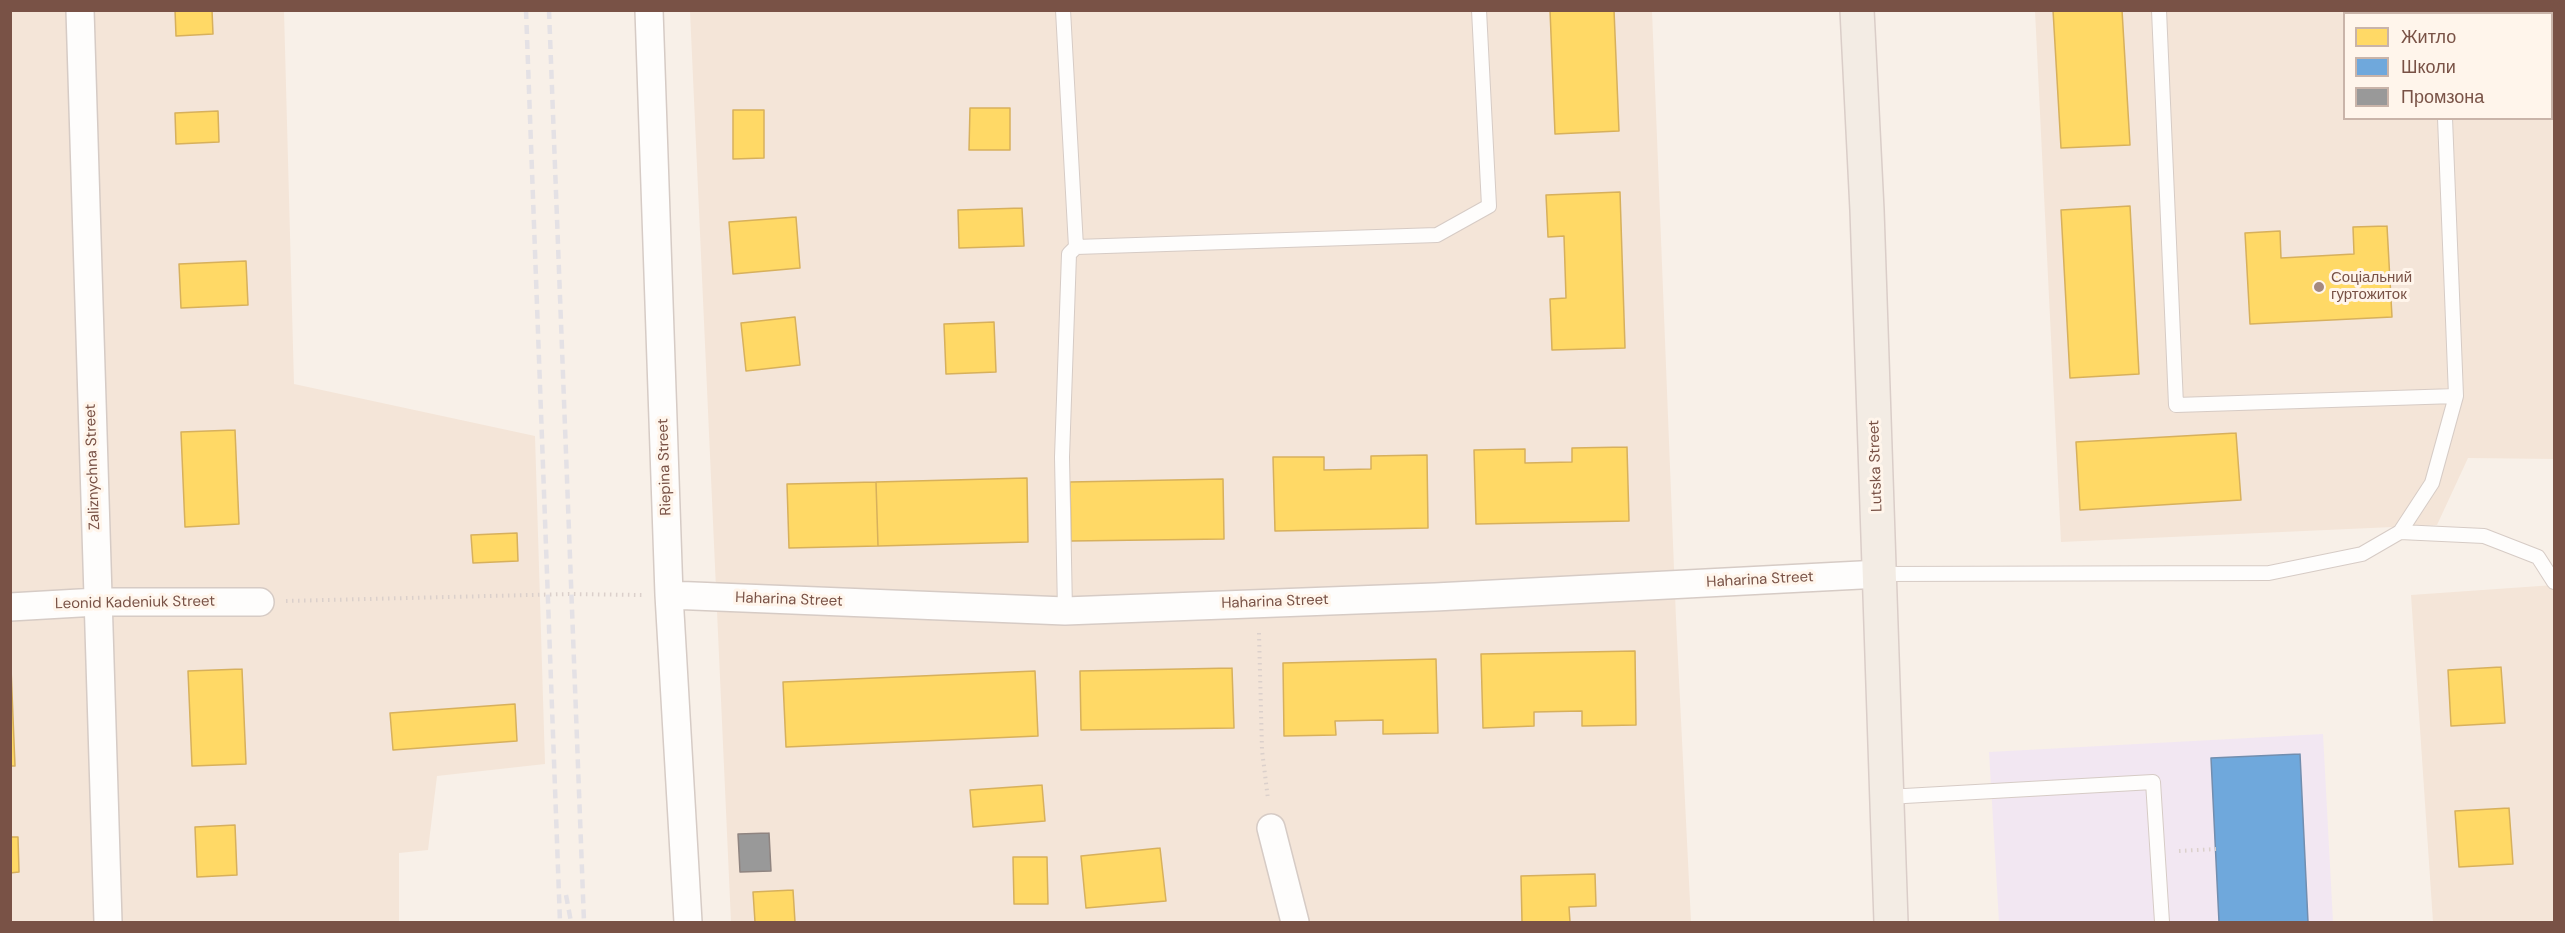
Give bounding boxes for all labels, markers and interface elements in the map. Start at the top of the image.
legend [2343,12,2553,120]
text: Житло [2401,25,2456,49]
text: Школи [2401,55,2456,79]
text: Промзона [2401,85,2484,109]
place label: Соціальний гуртожиток [2331,269,2412,304]
marker: Соціальний гуртожиток [2312,280,2326,294]
street label: Zaliznychna Street [82,403,104,531]
street label: Riepina Street [654,418,676,516]
street label: Lutska Street [1865,420,1887,512]
street label: Haharina Street [1706,568,1814,592]
street label: Haharina Street [735,589,843,611]
street label: Haharina Street [1221,591,1329,613]
street label: Leonid Kadeniuk Street [55,593,215,613]

